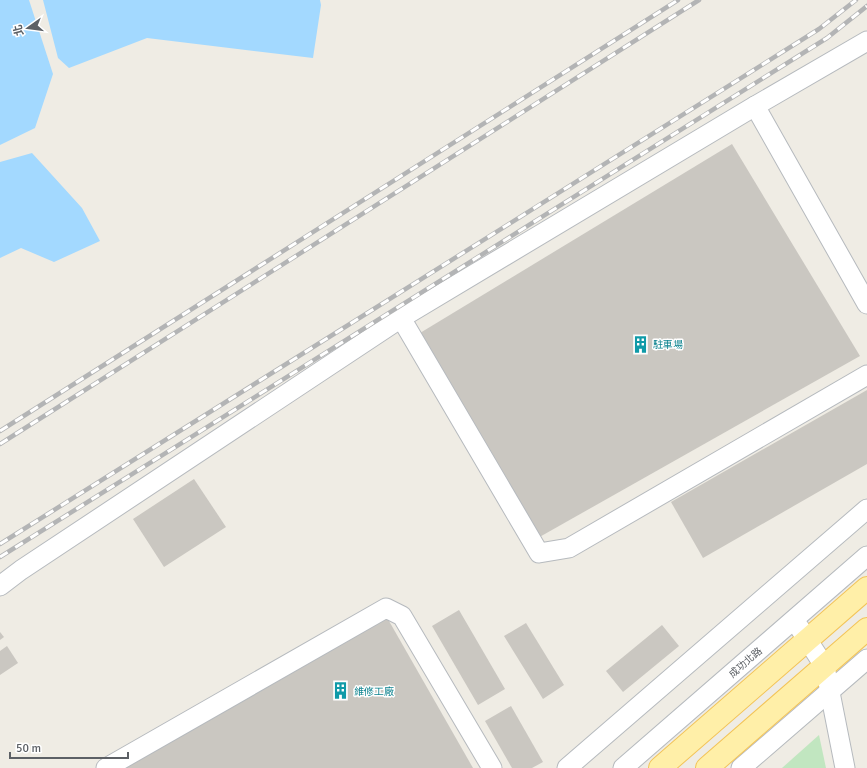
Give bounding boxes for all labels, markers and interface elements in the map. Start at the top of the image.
north arrow [8,8,48,48]
text: 北 [11,23,26,37]
building icon: 駐車場 [630,334,650,354]
place label: 駐車場 [653,339,683,351]
street label: 成功北路 [727,645,765,680]
building icon: 維修工廠 [331,681,351,701]
place label: 維修工廠 [354,686,394,698]
scale bar [10,734,128,760]
text: 50 m [16,741,41,756]

